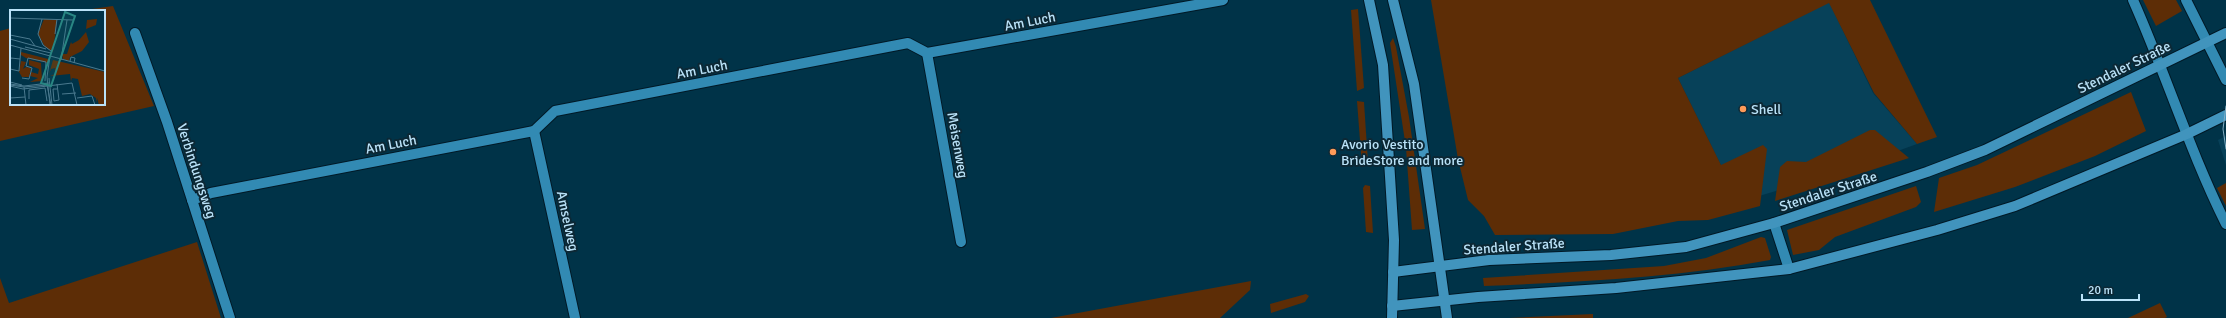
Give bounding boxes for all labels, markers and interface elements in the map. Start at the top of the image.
street label: Am Luch [1003,8,1057,35]
inset map [10,10,105,105]
street label: Stendaler Straße [2075,38,2174,97]
street label: Am Luch [675,56,729,83]
place label: Shell [1751,101,1781,118]
marker: Shell [1738,104,1748,114]
street label: Meisenweg [943,111,972,180]
street label: Verbindungsweg [173,122,220,221]
street label: Am Luch [364,131,418,158]
place label: Avorio Vestito BrideStore and more [1341,136,1463,169]
marker: Avorio Vestito BrideStore and more [1328,147,1338,157]
street label: Stendaler Straße [1777,168,1879,215]
street label: Amselweg [553,189,582,253]
street label: Stendaler Straße [1463,234,1565,259]
scale bar [2082,276,2139,302]
text: 20 m [2088,283,2113,298]

